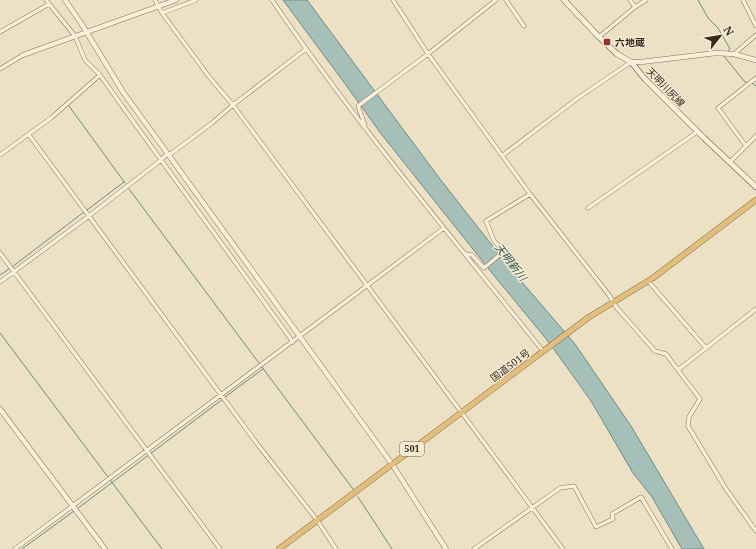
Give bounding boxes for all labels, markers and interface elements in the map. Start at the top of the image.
north arrow [700,16,740,56]
text: N [720,23,738,38]
place label: 六地蔵 [615,35,645,49]
marker: 六地蔵 [602,37,612,47]
street label: 天明川尻線 [644,64,688,110]
water label: 天明新川 [492,240,531,284]
street label: 国道501号 [487,345,533,385]
road number: 501 [400,442,424,456]

